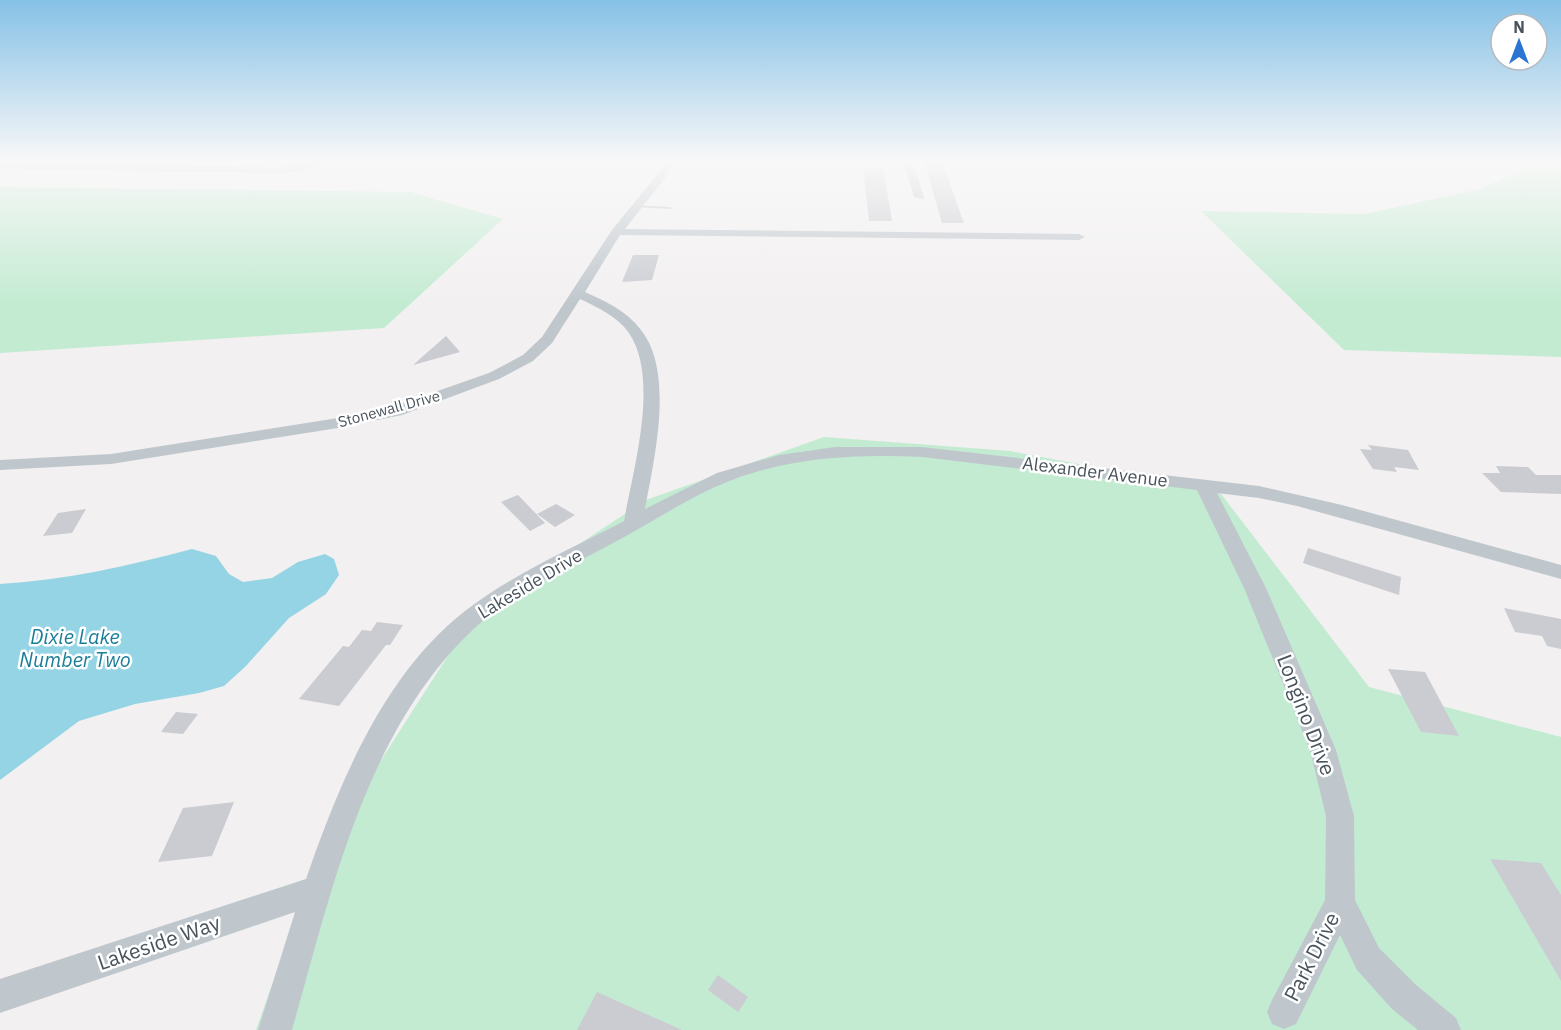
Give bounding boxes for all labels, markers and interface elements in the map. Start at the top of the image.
north arrow [1489,12,1549,72]
text: N [1513,17,1525,37]
street label: Stonewall Drive [336,386,442,431]
street label: Alexander Avenue [1021,451,1169,492]
street label: Lakeside Drive [474,543,586,624]
water label: Dixie Lake Number Two [19,623,131,673]
street label: Longino Drive [1271,650,1343,779]
street label: Park Drive [1277,907,1345,1006]
street label: Lakeside Way [94,908,224,976]

